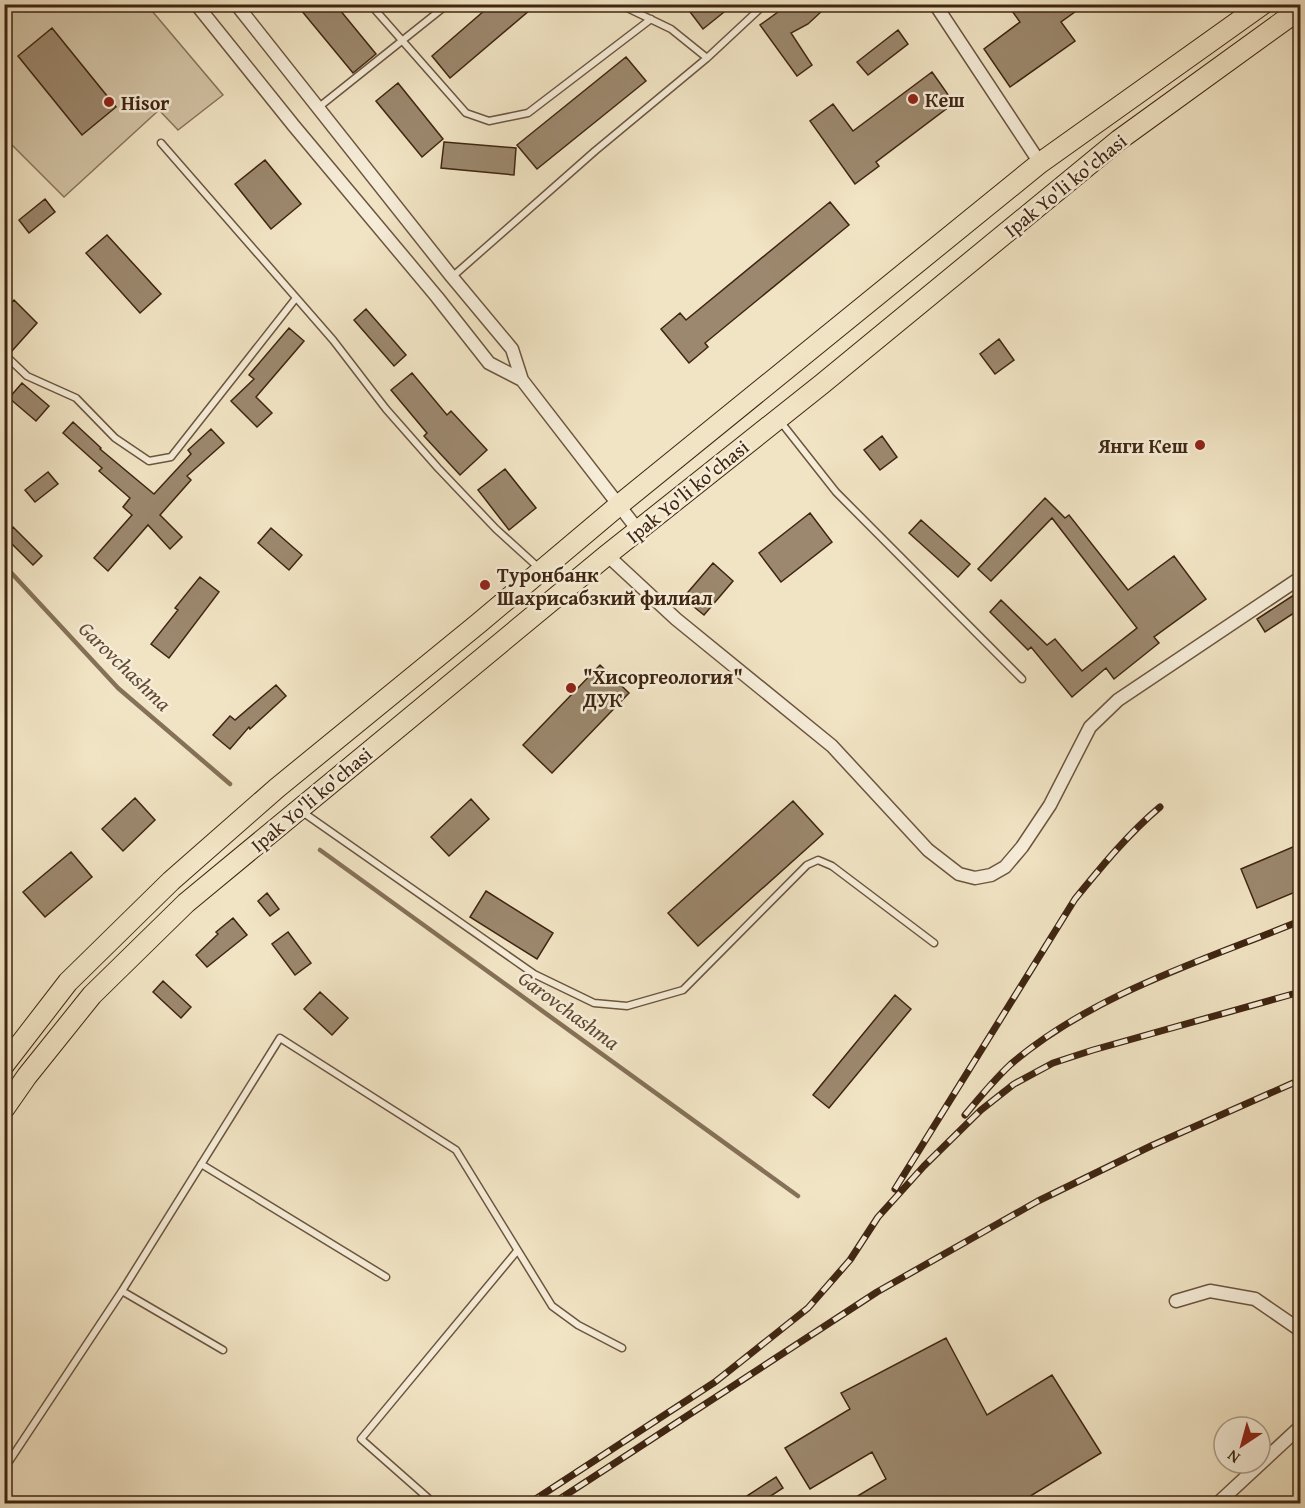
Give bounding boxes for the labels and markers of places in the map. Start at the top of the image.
place label: Кеш [925,85,965,114]
place label: Hisor [121,88,170,117]
marker: Кеш [906,92,920,106]
marker: Hisor [102,95,116,109]
place label: Янги Кеш [1097,431,1188,460]
marker: Янги Кеш [1193,438,1207,452]
place label: Туронбанк Шахрисабзкий филиал [497,560,713,612]
marker: Туронбанк Шахрисабзкий филиал [478,578,492,592]
place label: "Хисоргеология" ДУК [582,662,743,714]
marker: "Хисоргеология" ДУК [564,681,578,695]

